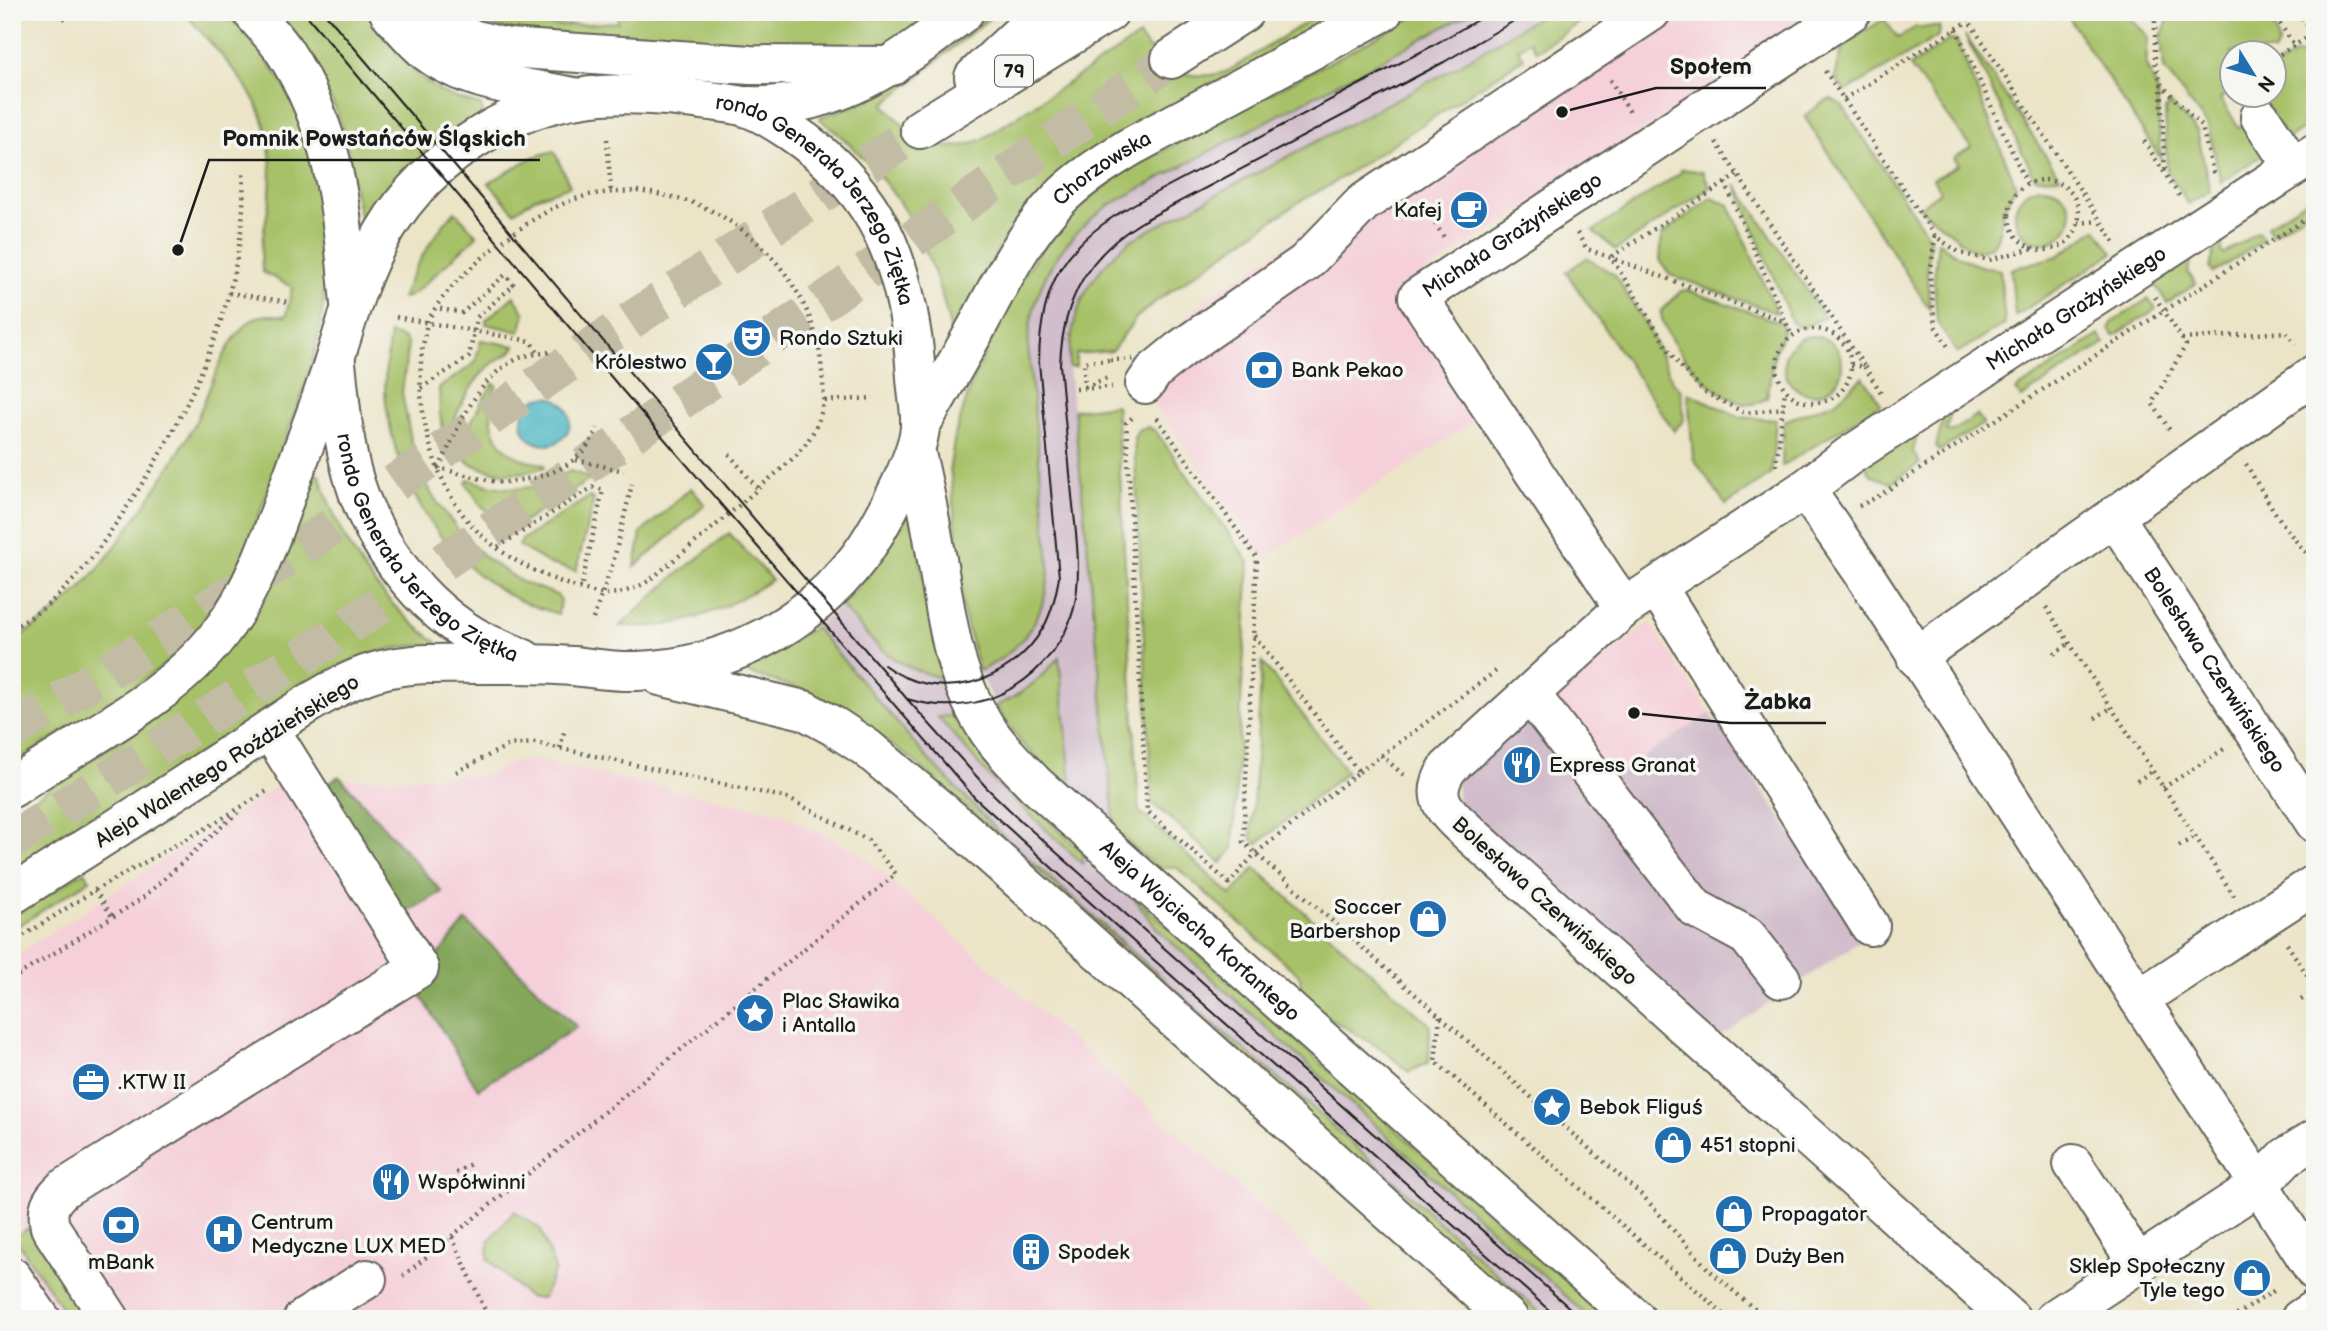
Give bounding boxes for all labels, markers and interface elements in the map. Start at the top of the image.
north arrow [2218,38,2288,108]
callout: Społem [1656,44,1766,88]
text: Społem [1670,53,1752,81]
road number: 79 [995,55,1033,86]
text: N [2252,71,2279,96]
street label: rondo Generała Jerzego Ziętka [714,90,918,308]
callout: Pomnik Powstańców Śląskich [209,116,540,160]
text: Pomnik Powstańców Śląskich [222,124,526,153]
street label: Chorzowska [1048,126,1156,211]
street label: Michała Grażyńskiego [1418,167,1607,303]
cafe icon: Kafej [1448,189,1490,231]
place label: Kafej [1394,198,1442,223]
street label: Michała Grażyńskiego [1982,241,2171,376]
theatre icon: Rondo Sztuki [731,317,773,359]
place label: Rondo Sztuki [779,326,903,351]
bar icon: Królestwo [693,341,735,383]
bank icon: Bank Pekao [1243,349,1285,391]
place label: Królestwo [595,350,687,375]
place label: Bank Pekao [1291,358,1404,383]
street label: rondo Generała Jerzego Ziętka [331,431,522,668]
street label: Bolesława Czerwińskiego [2138,563,2291,778]
street label: Aleja Walentego Roździeńskiego [90,669,364,853]
callout: Żabka [1730,679,1826,723]
text: Żabka [1744,687,1812,716]
restaurant icon: Express Granat [1501,744,1543,786]
place label: Express Granat [1549,753,1696,778]
street label: Bolesława Czerwińskiego [1447,812,1643,991]
street label: Aleja Wojciecha Korfantego [1094,836,1305,1027]
place label: Soccer Barbershop [1289,895,1401,944]
shop icon: Soccer Barbershop [1407,898,1449,940]
place label: Plac Sławika i Antalla [782,989,900,1038]
place icon: Plac Sławika i Antalla [734,992,776,1034]
office icon: .KTW II [70,1061,112,1103]
place label: .KTW II [118,1070,186,1095]
place icon: Bebok Fliguś [1531,1086,1573,1128]
place label: Bebok Fliguś [1579,1095,1703,1120]
shop icon: 451 stopni [1652,1124,1694,1166]
place label: 451 stopni [1700,1133,1796,1158]
restaurant icon: Współwinni [370,1161,412,1203]
place label: Współwinni [418,1170,526,1195]
shop icon: Propagator [1713,1193,1755,1235]
place label: Propagator [1761,1202,1867,1227]
bank icon: mBank [100,1204,142,1246]
place label: Centrum Medyczne LUX MED [251,1210,446,1259]
hospital icon: Centrum Medyczne LUX MED [203,1213,245,1255]
building icon: Spodek [1010,1231,1052,1273]
shop icon: Duży Ben [1707,1235,1749,1277]
place label: Spodek [1058,1240,1130,1265]
place label: Duży Ben [1755,1244,1845,1269]
place label: mBank [88,1250,155,1275]
place label: Sklep Społeczny Tyle tego [2069,1254,2225,1303]
shop icon: Sklep Społeczny Tyle tego [2231,1257,2273,1299]

